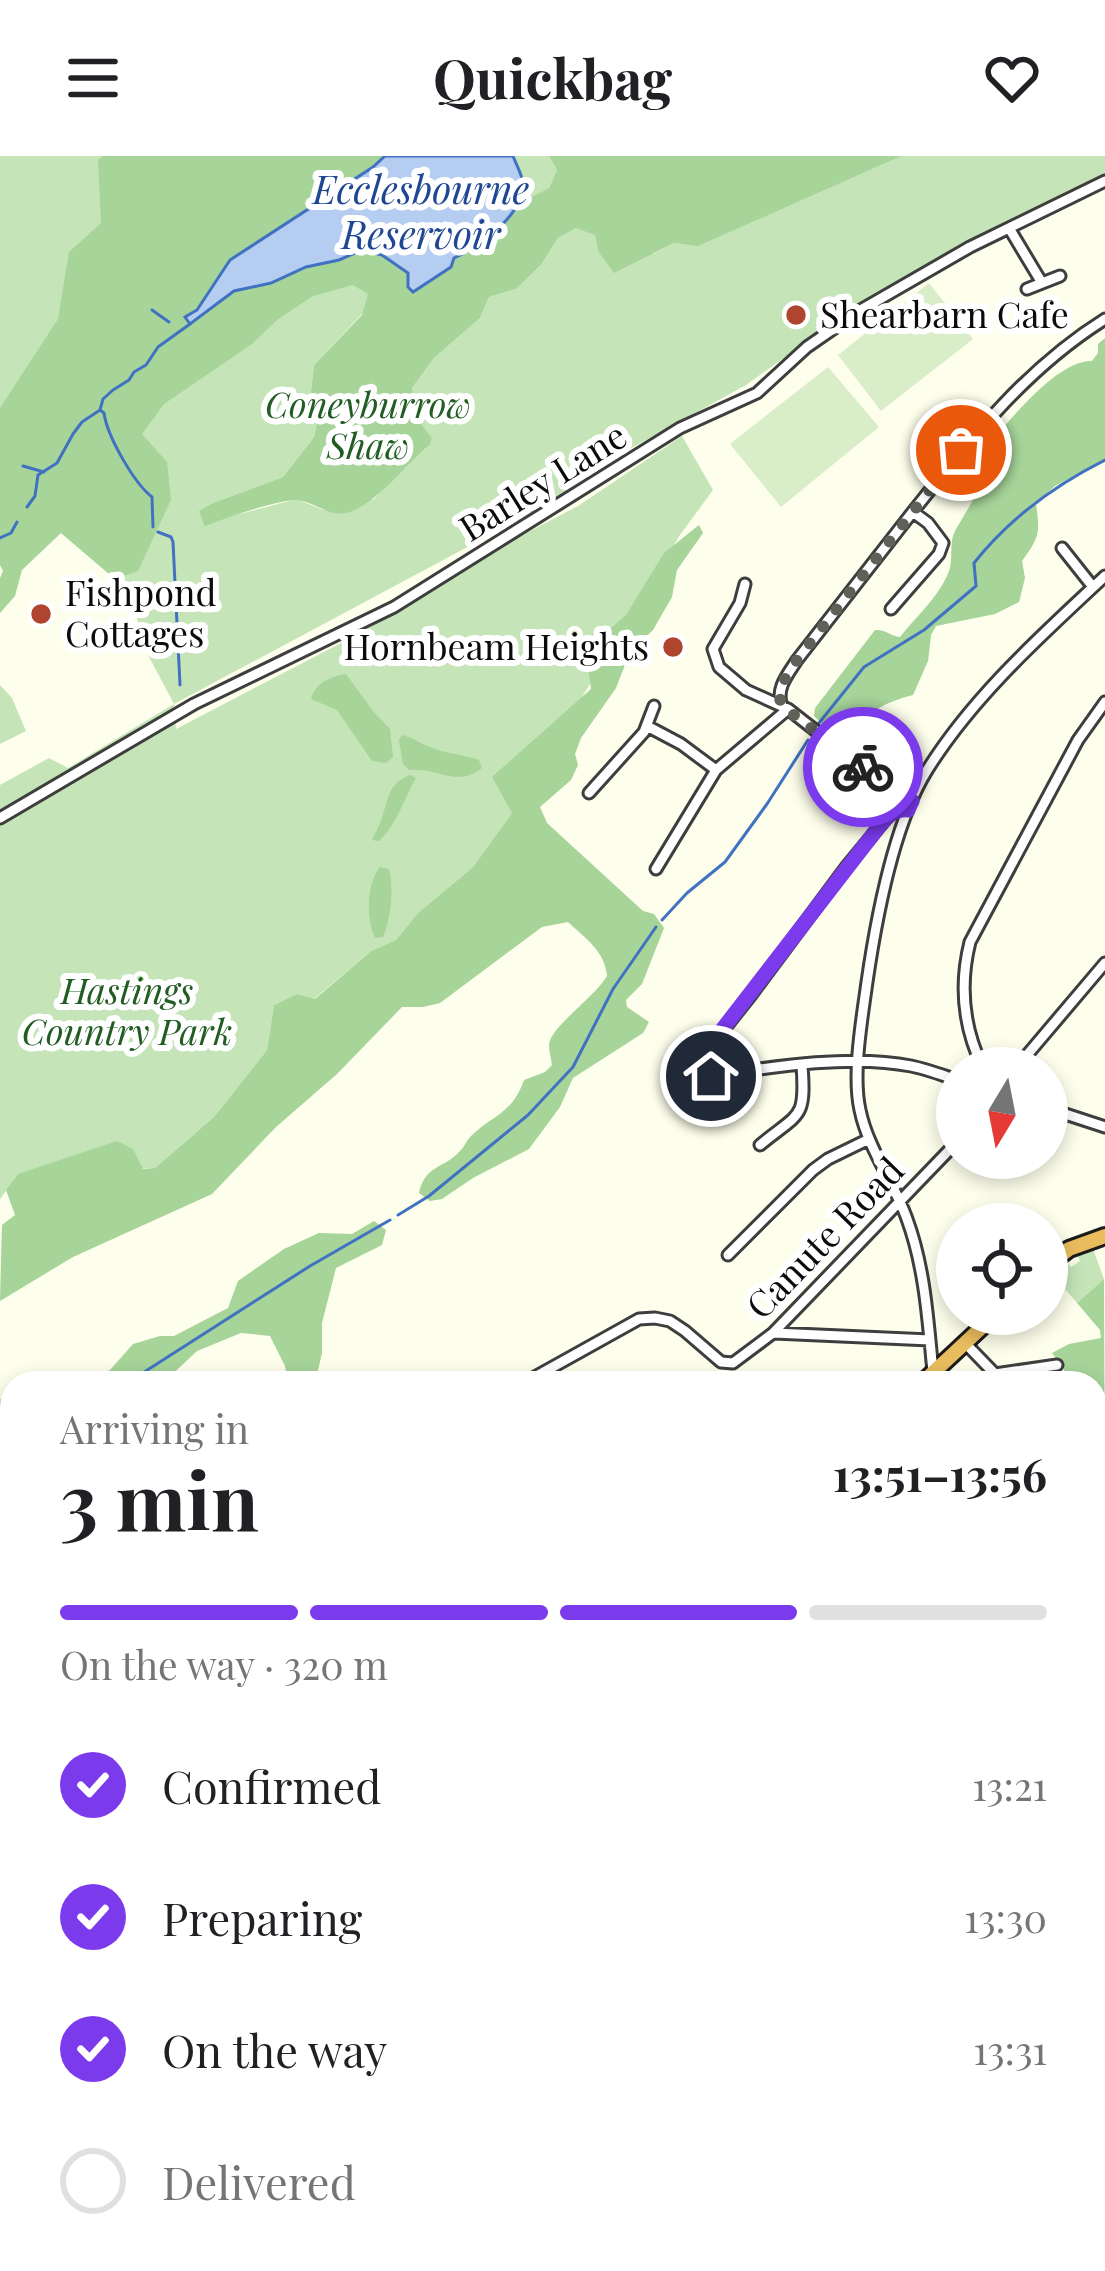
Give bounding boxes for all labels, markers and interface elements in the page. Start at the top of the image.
text: Quickbag [433,42,672,114]
icon: menu [60,45,126,111]
icon: heart [979,45,1045,111]
water label: Ecclesbourne Reservoir [311,162,530,259]
place label: Shearbarn Cafe [820,289,1069,337]
marker: Shearbarn Cafe [783,302,809,328]
park label: Coneyburrow Shaw [265,379,471,468]
pin [910,399,1012,501]
street label: Barley Lane [449,410,635,551]
icon: bag [928,417,994,483]
place label: Fishpond Cottages [65,567,216,656]
marker: Fishpond Cottages [28,601,54,627]
place label: Hornbeam Heights [343,621,649,669]
marker: Hornbeam Heights [660,634,686,660]
courier [803,707,923,827]
icon: bike [830,734,896,800]
park label: Hastings Country Park [22,965,232,1054]
pin [660,1025,762,1127]
icon: home [678,1043,744,1109]
north arrow [936,1047,1068,1179]
map controls [936,1047,1068,1335]
street label: Canute Road [734,1145,913,1328]
button: locate [936,1203,1068,1335]
text: Arriving in [60,1402,249,1454]
text: 13:51–13:56 [833,1443,1047,1503]
text: 3 min [60,1447,259,1551]
text: On the way · 320 m [60,1638,388,1690]
icon: check [60,1752,126,1818]
text: Confirmed [162,1755,381,1815]
text: 13:21 [972,1759,1047,1811]
icon: check [60,1884,126,1950]
text: Preparing [162,1887,362,1947]
text: 13:30 [964,1891,1047,1943]
icon: check [60,2016,126,2082]
text: On the way [162,2019,387,2079]
text: 13:31 [973,2023,1047,2075]
text: Delivered [162,2151,356,2211]

